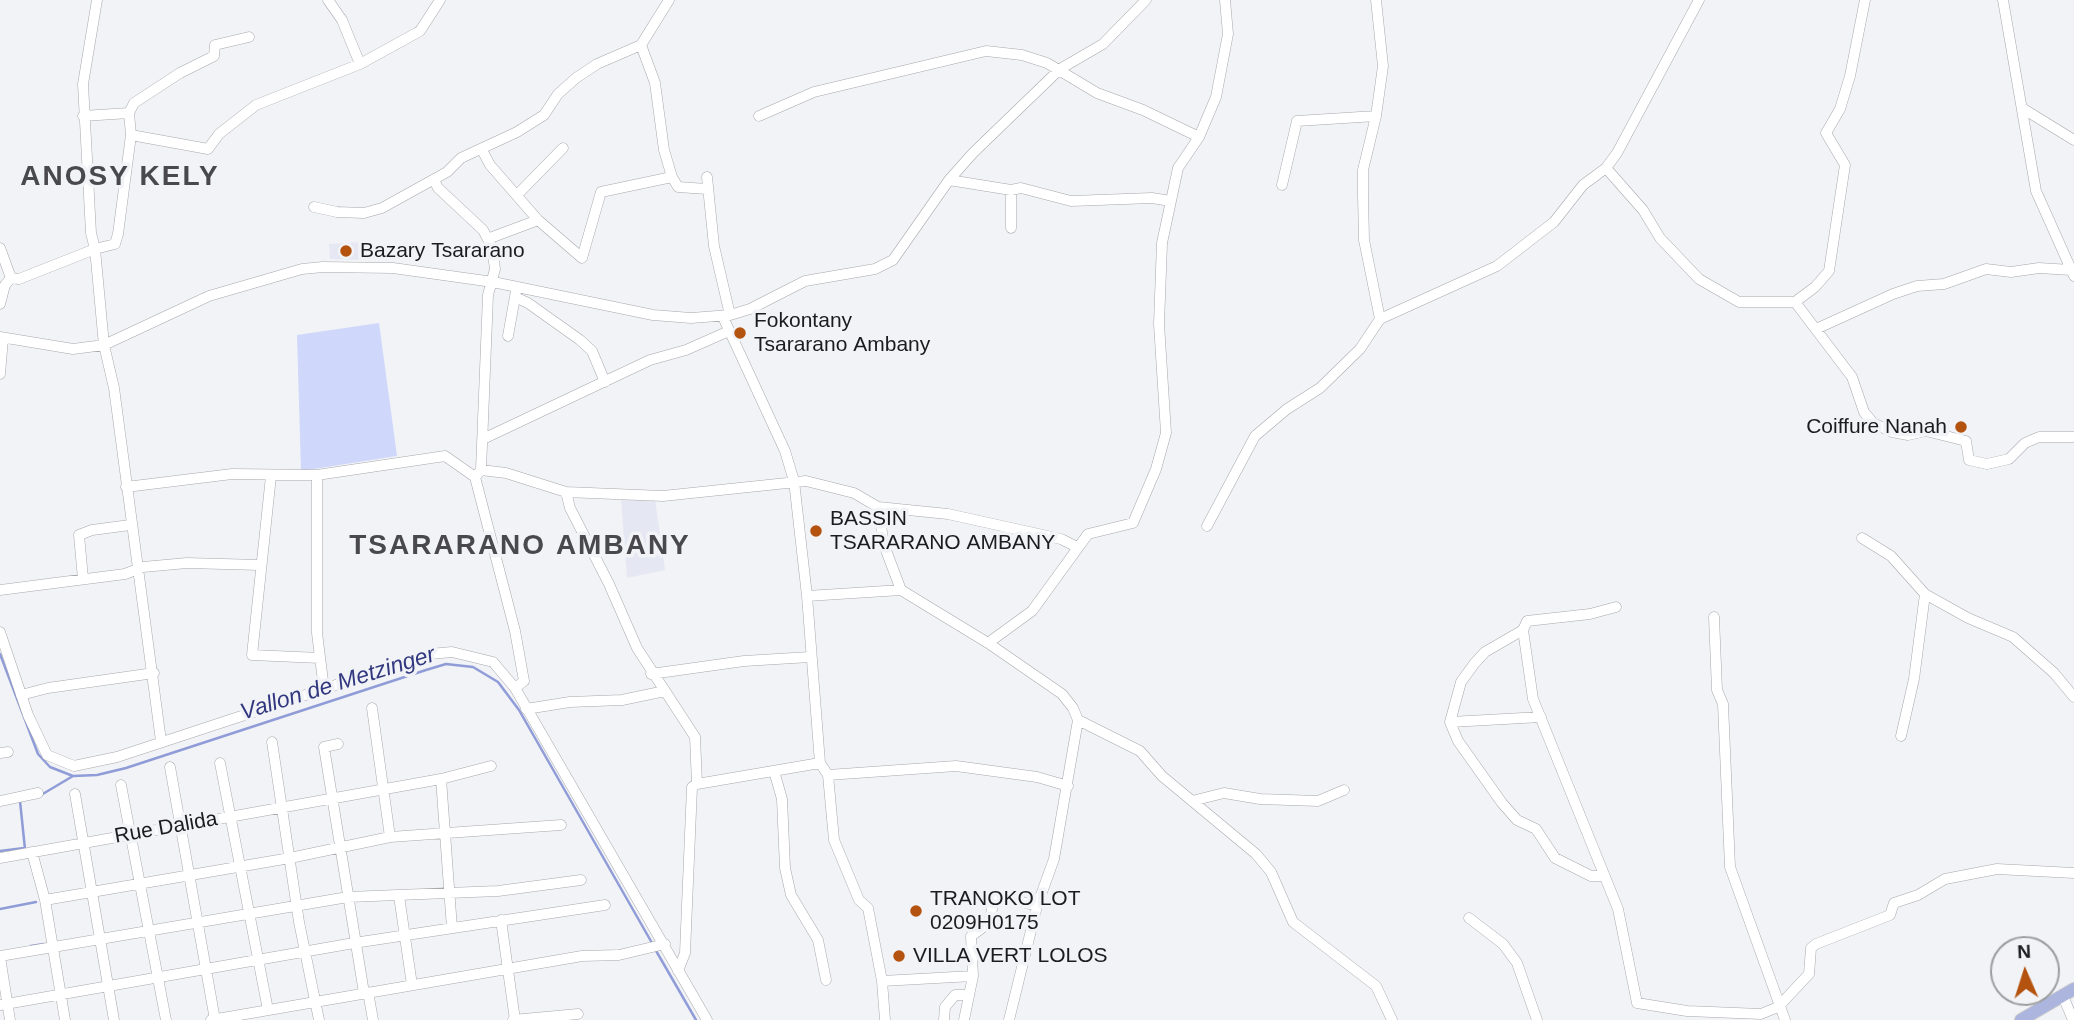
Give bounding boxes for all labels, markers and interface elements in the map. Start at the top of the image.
district label: ANOSY KELY [22,160,218,194]
place label: Bazary Tsararano [360,238,525,264]
marker: Bazary Tsararano [338,243,354,259]
place label: Fokontany Tsararano Ambany [754,308,930,358]
marker: Fokontany Tsararano Ambany [732,325,748,341]
place label: Coiffure Nanah [1806,414,1947,440]
marker: Coiffure Nanah [1953,419,1969,435]
place label: BASSIN TSARARANO AMBANY [830,506,1055,556]
marker: BASSIN TSARARANO AMBANY [808,523,824,539]
district label: TSARARANO AMBANY [351,529,689,563]
water label: Vallon de Metzinger [237,641,439,727]
street label: Rue Dalida [113,807,219,849]
place label: TRANOKO LOT 0209H0175 [930,886,1081,936]
marker: TRANOKO LOT 0209H0175 [908,903,924,919]
north arrow [1990,936,2060,1006]
text: N [2017,941,2031,962]
place label: VILLA VERT LOLOS [913,943,1108,969]
marker: VILLA VERT LOLOS [891,948,907,964]

